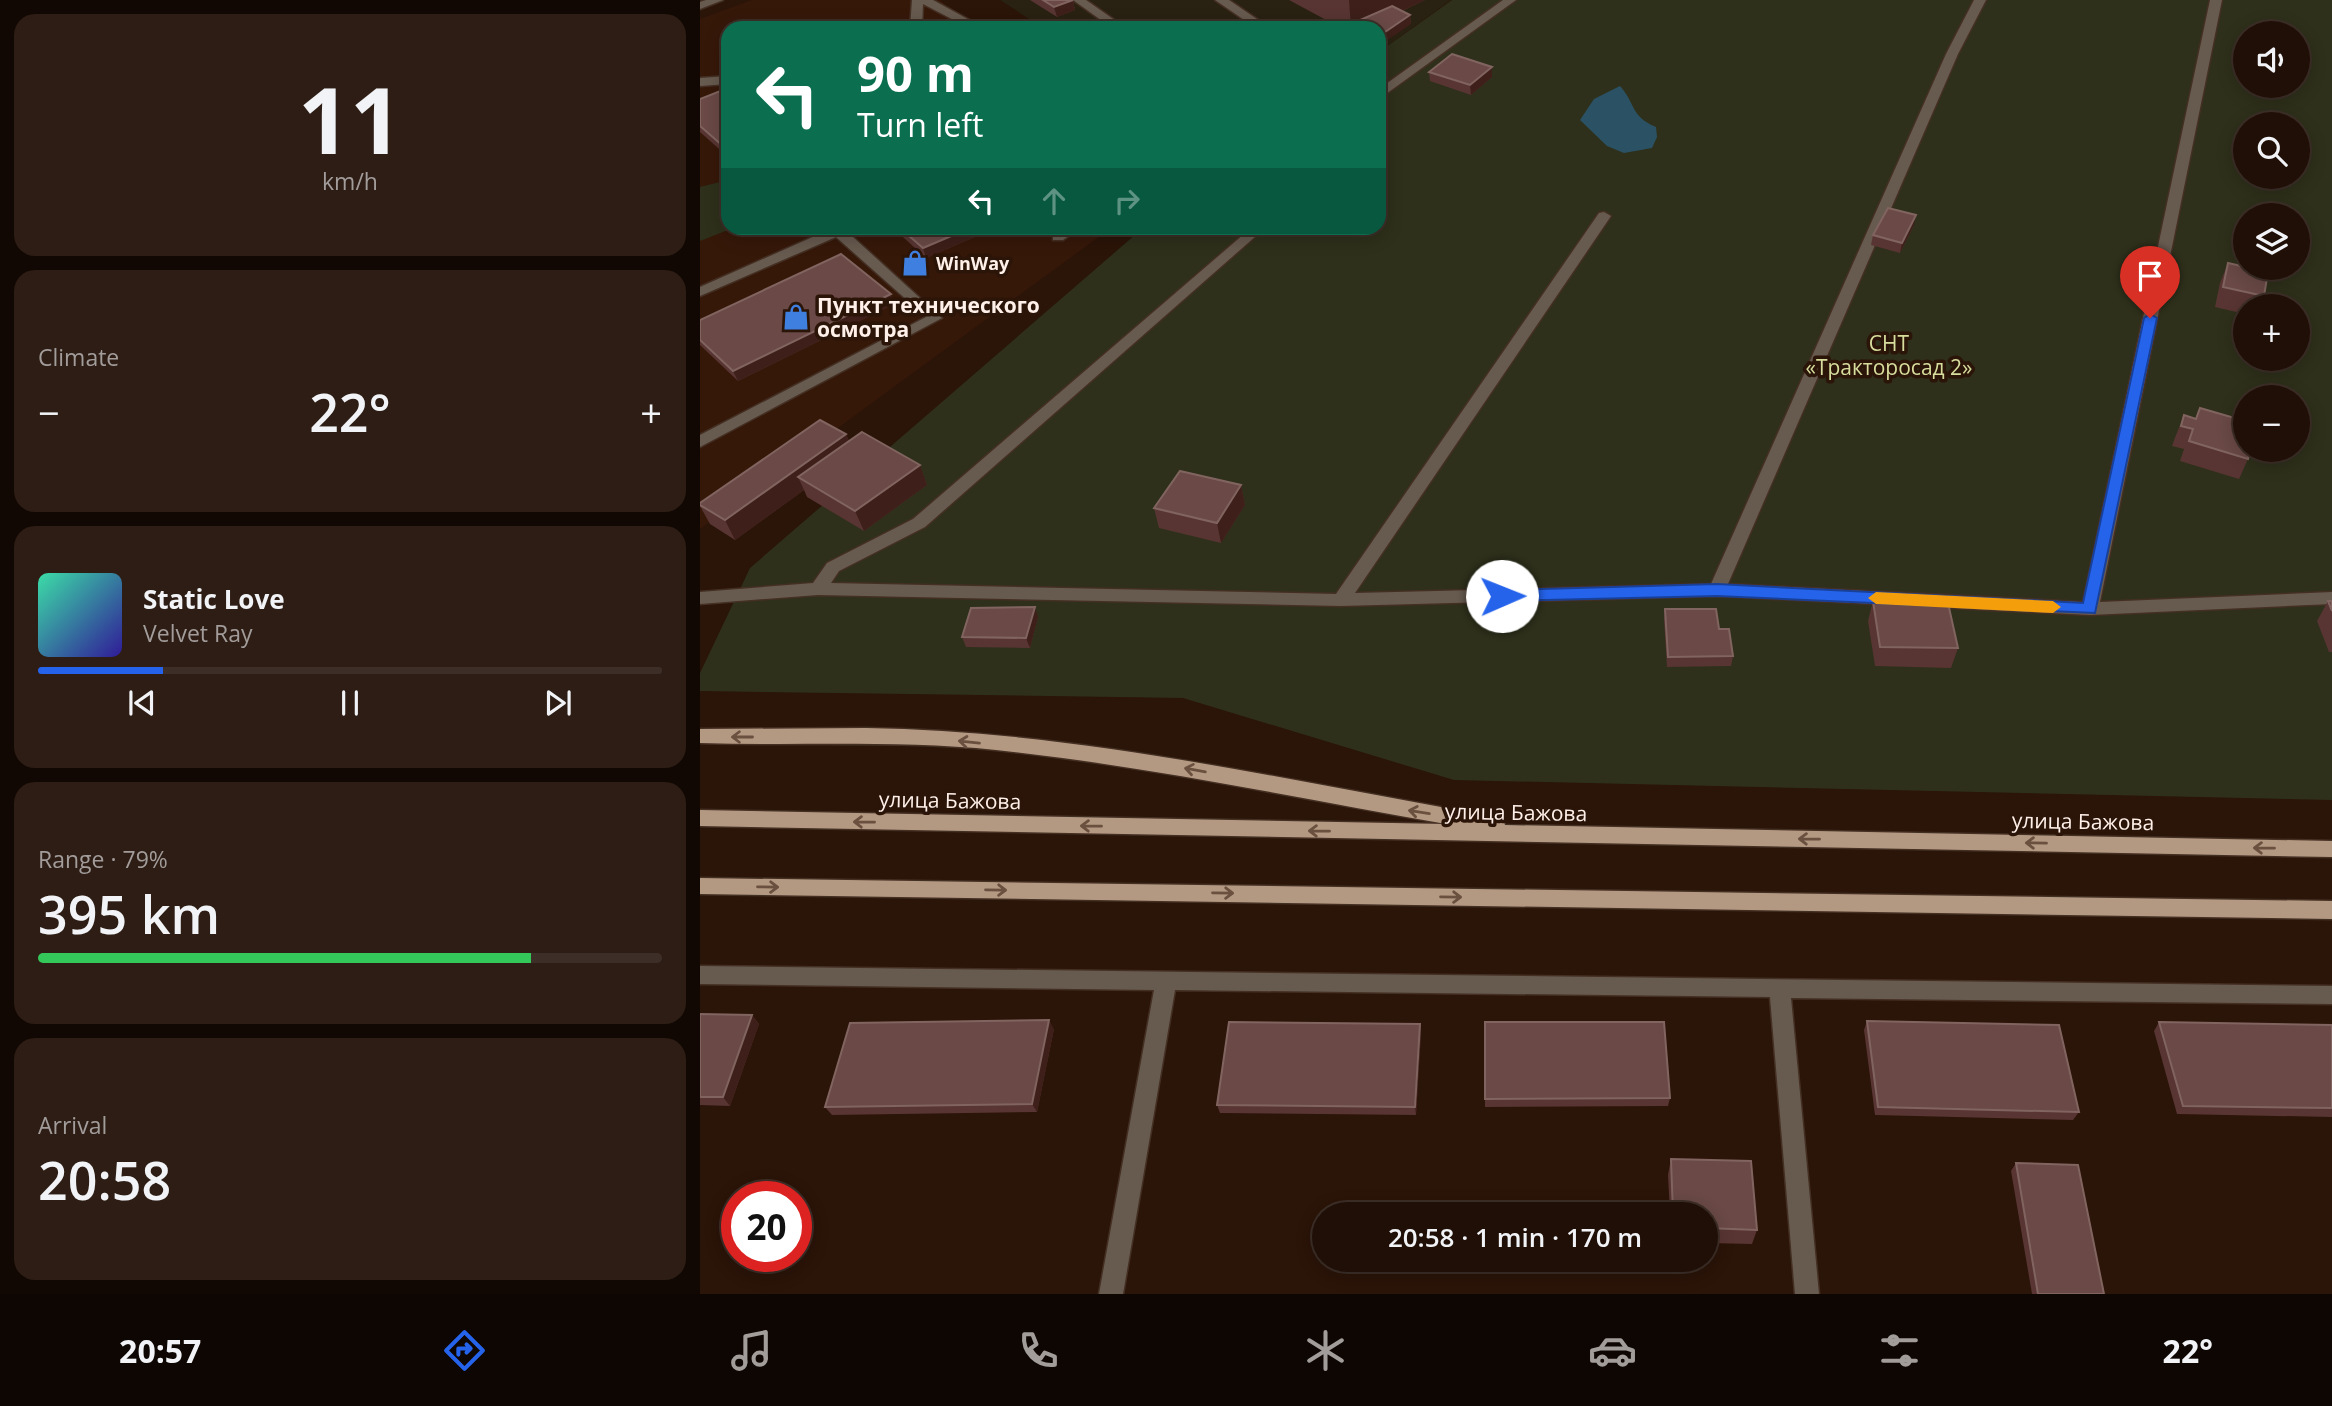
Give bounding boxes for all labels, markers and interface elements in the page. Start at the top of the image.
map controls [2233,21,2310,462]
button: sound [2233,21,2310,98]
text: 90 m [857,40,974,106]
icon: left [742,49,833,140]
text: 11 [298,57,402,181]
text: Turn left [857,103,983,146]
button: search [2233,112,2310,189]
text: km/h [322,165,378,197]
icon: left [962,182,1000,220]
icon: ahead [1035,182,1073,220]
icon: right [1108,182,1146,220]
button: layers [2233,203,2310,280]
pin [2120,246,2180,318]
shop icon: WinWay [900,248,930,278]
place label: WinWay [936,251,1010,275]
icon: arrive [2131,257,2169,295]
place label: Пункт технического осмотра [817,291,1040,343]
button: + [2233,294,2310,371]
shop icon: Пункт технического осмотра [781,302,811,332]
park label: СНТ «Тракторосад 2» [1805,329,1973,381]
text: Climate [38,341,119,373]
text: 22° [309,376,391,447]
button: − [2233,385,2310,462]
text: − [38,386,60,438]
text: + [640,386,662,438]
position arrow [1465,559,1539,633]
text: Static Love [143,581,285,617]
text: Velvet Ray [143,617,253,649]
icon: previous [123,684,161,722]
icon: pause [331,684,369,722]
icon: next [539,684,577,722]
one-way arrow [731,730,754,744]
one-way arrow [959,735,981,748]
one-way arrow [1184,762,1207,776]
street label: улица Бажова [879,785,1021,815]
street label: улица Бажова [1445,797,1587,827]
one-way arrow [1408,805,1431,818]
street label: улица Бажова [2012,806,2154,836]
one-way arrow [853,815,876,828]
one-way arrow [1080,819,1103,833]
one-way arrow [1308,824,1331,837]
one-way arrow [1798,832,1821,845]
one-way arrow [2025,836,2048,850]
one-way arrow [2253,841,2276,855]
text: Range · 79% [38,843,168,875]
text: 395 km [38,878,220,949]
one-way arrow [756,880,779,894]
one-way arrow [984,883,1007,897]
one-way arrow [1211,887,1234,900]
one-way arrow [1439,890,1462,904]
text: Arrival [38,1109,107,1141]
text: 20:58 [38,1144,171,1215]
speed limit sign: 20 [721,1181,812,1272]
text: 20:58 · 1 min · 170 m [1388,1219,1642,1255]
icon: directions [440,1326,489,1375]
icon: music [727,1326,776,1375]
icon: phone [1014,1326,1063,1375]
icon: climate [1301,1326,1350,1375]
icon: car [1588,1326,1637,1375]
icon: filters [1875,1326,1924,1375]
text: 20:57 [119,1329,201,1372]
text: 22° [2163,1329,2213,1372]

